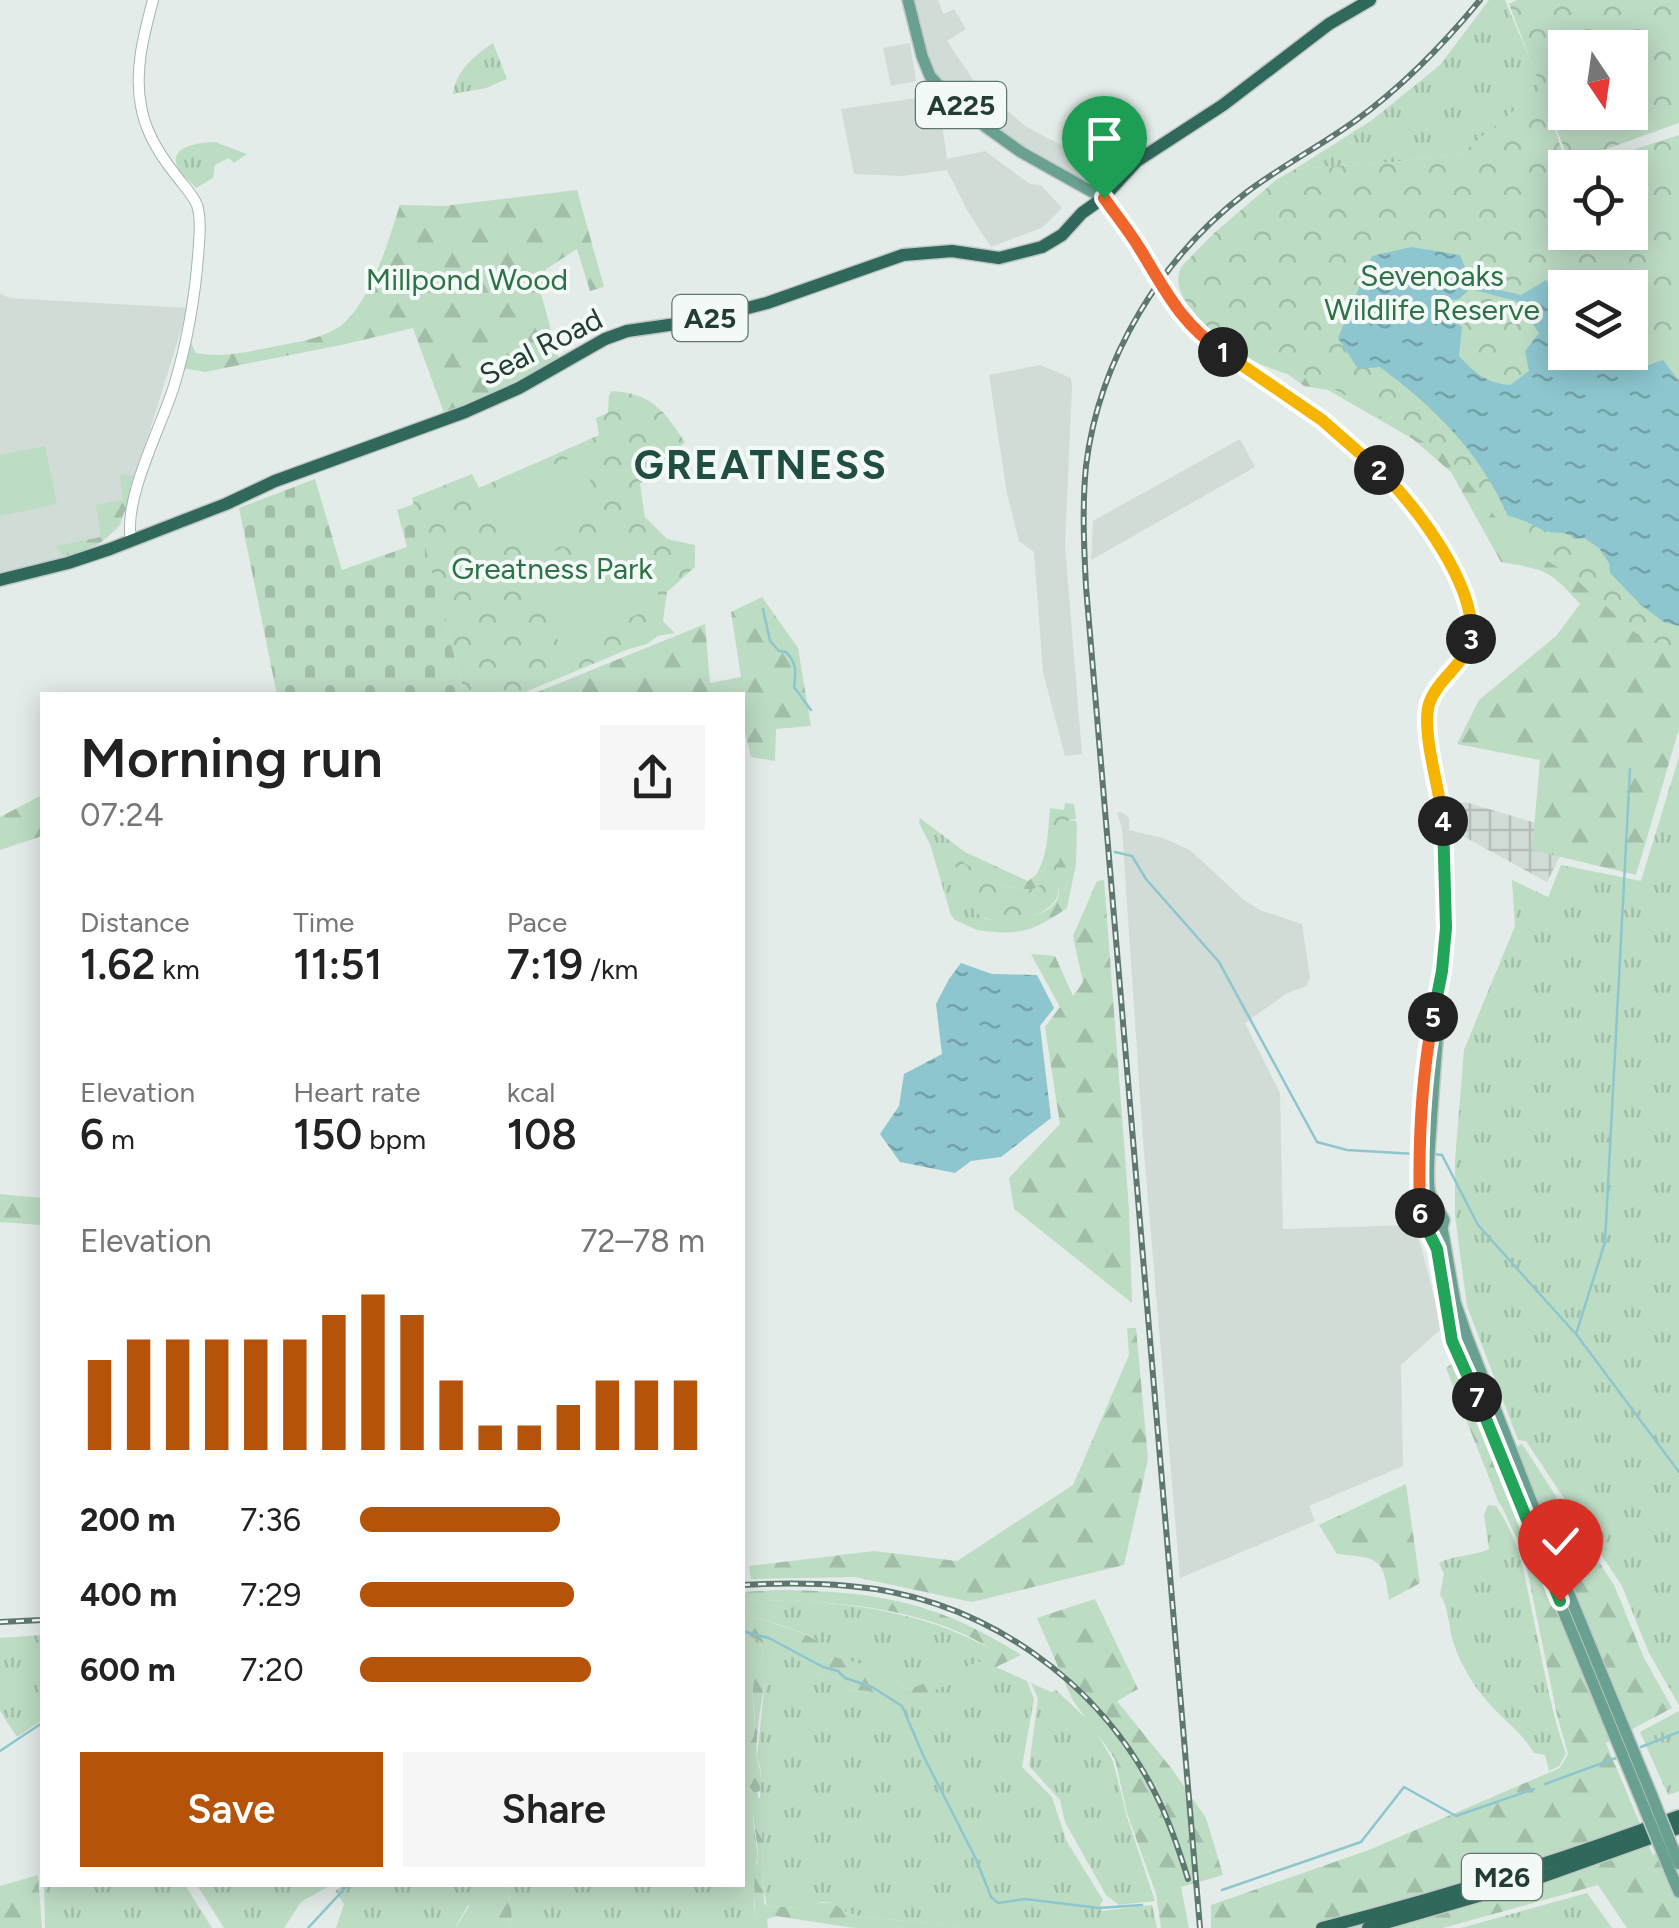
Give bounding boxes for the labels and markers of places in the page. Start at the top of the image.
pin [1062,96,1147,199]
pin: 1 [1198,327,1248,377]
pin: 2 [1354,445,1404,495]
pin: 3 [1446,614,1496,664]
pin: 4 [1418,796,1468,846]
pin: 5 [1408,992,1458,1042]
pin: 6 [1395,1188,1445,1238]
pin: 7 [1452,1372,1502,1422]
pin [1518,1499,1603,1602]

